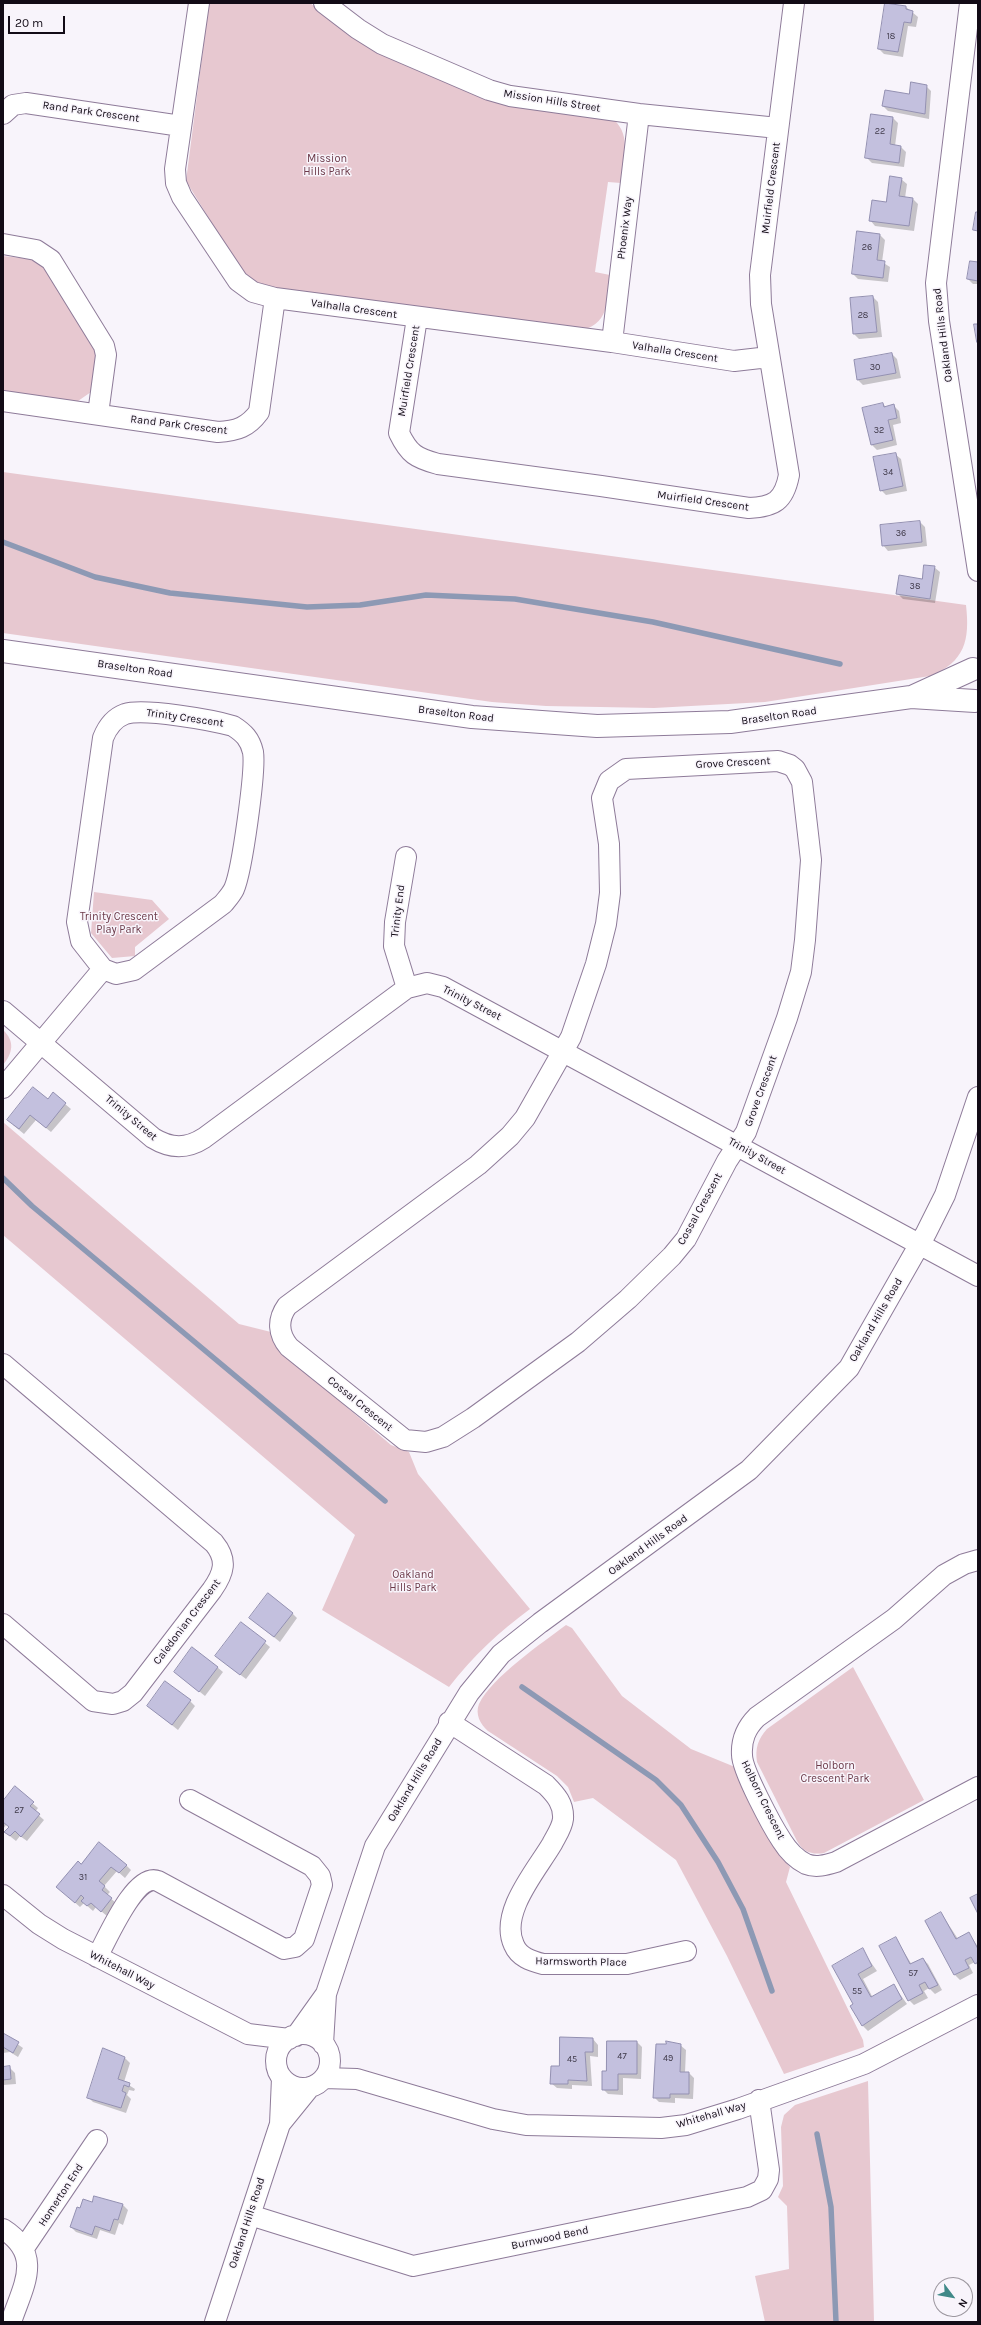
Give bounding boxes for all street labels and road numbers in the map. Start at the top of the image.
street label: Mission Hills Street [503,87,601,115]
street label: Rand Park Crescent [42,99,140,125]
street label: Muirfield Crescent [759,141,783,235]
street label: Phoenix Way [615,196,635,260]
street label: Oakland Hills Road [931,287,955,383]
street label: Valhalla Crescent [310,296,398,322]
street label: Muirfield Crescent [395,324,423,418]
street label: Valhalla Crescent [631,339,719,365]
street label: Rand Park Crescent [130,412,228,438]
street label: Muirfield Crescent [656,488,750,514]
street label: Braselton Road [96,657,174,681]
street label: Braselton Road [417,703,495,725]
street label: Braselton Road [740,704,818,728]
street label: Trinity Crescent [145,706,225,730]
street label: Grove Crescent [695,754,771,772]
street label: Trinity End [388,884,408,938]
street label: Trinity Street [441,983,503,1023]
street label: Grove Crescent [742,1053,780,1129]
street label: Trinity Street [102,1092,160,1144]
street label: Trinity Street [726,1135,788,1177]
street label: Cossal Crescent [675,1171,725,1247]
street label: Oakland Hills Road [847,1276,905,1364]
street label: Cossal Crescent [325,1374,395,1434]
street label: Oakland Hills Road [606,1512,690,1578]
street label: Caledonian Crescent [151,1577,223,1667]
street label: Oakland Hills Road [385,1736,445,1824]
street label: Holborn Crescent [738,1758,788,1842]
street label: Whitehall Way [87,1948,157,1992]
street label: Harmsworth Place [535,1955,627,1969]
street label: Whitehall Way [675,2099,747,2131]
street label: Homerton End [36,2161,86,2229]
street label: Oakland Hills Road [226,2176,268,2270]
street label: Burnwood Bend [510,2223,590,2253]

